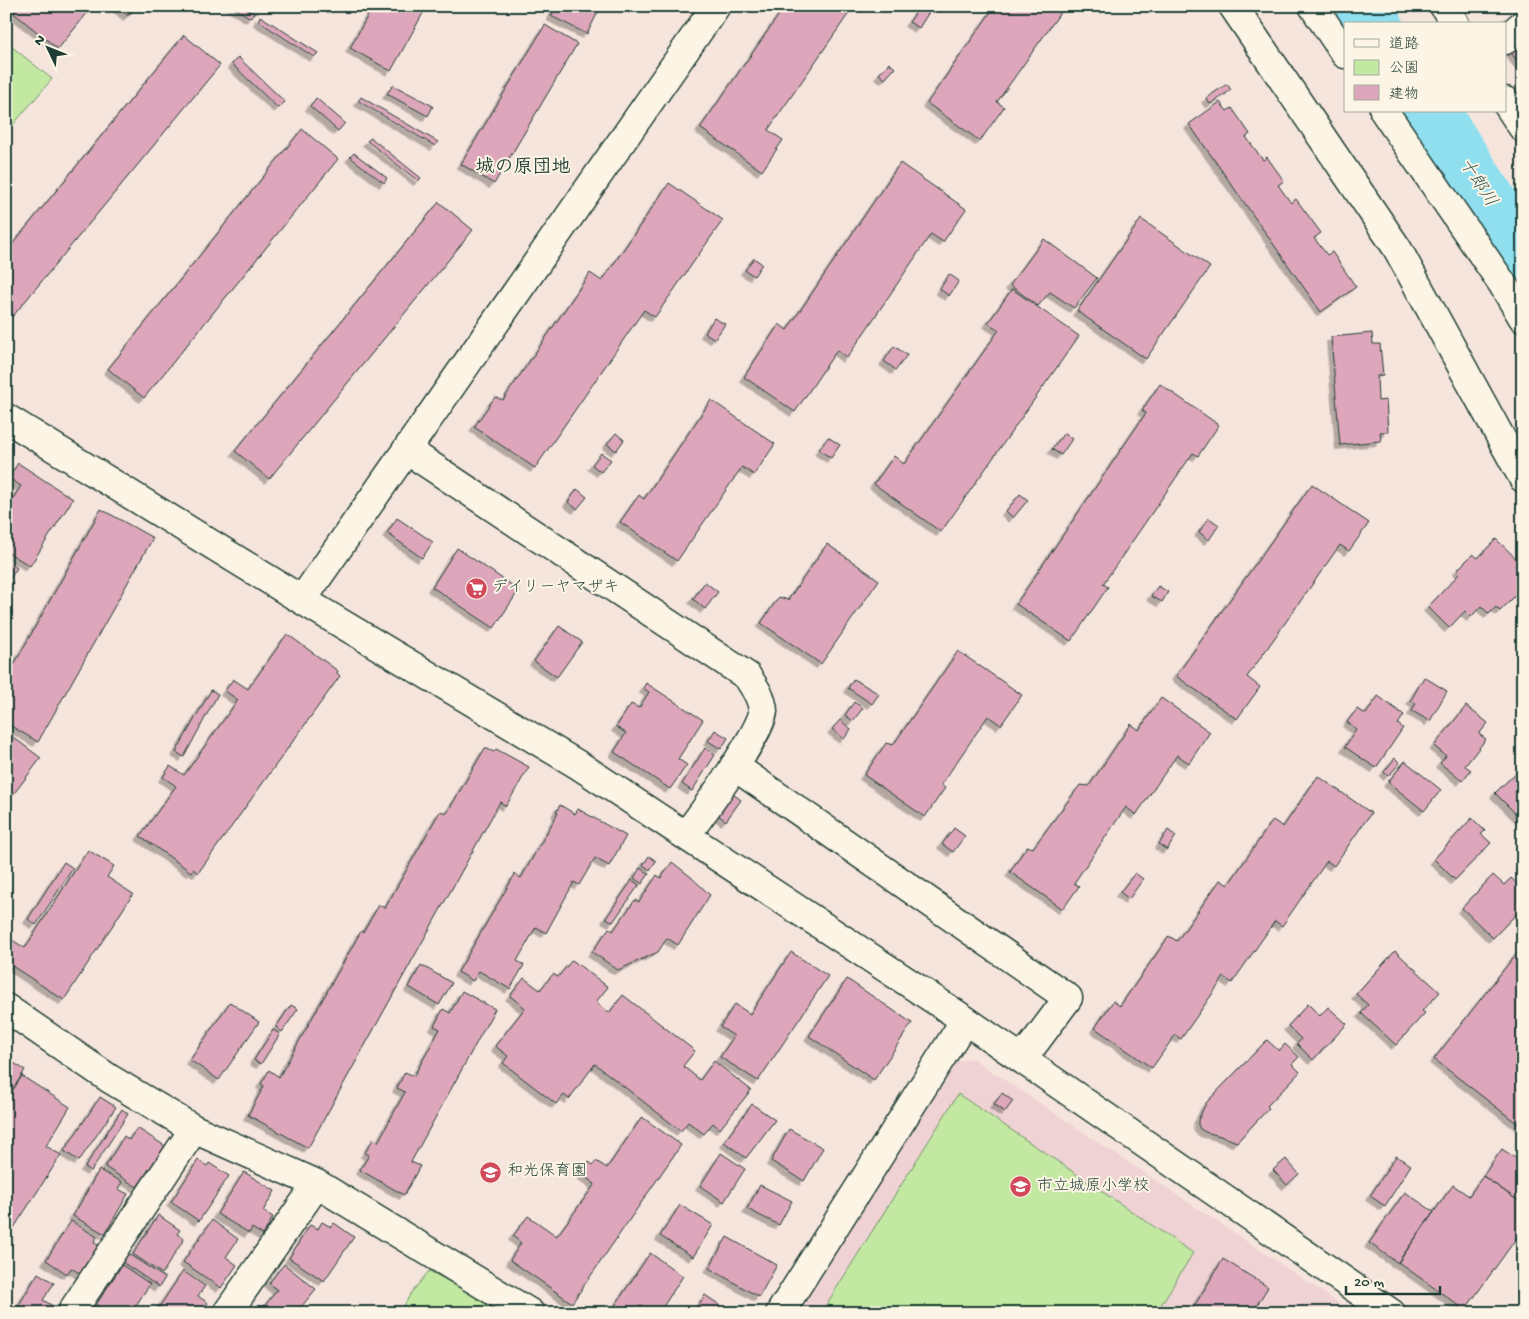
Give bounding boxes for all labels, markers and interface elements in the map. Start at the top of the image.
north arrow [22,22,72,72]
legend [1344,22,1506,112]
text: N [31,32,50,50]
text: 道路 [1389,36,1419,54]
text: 公園 [1389,60,1419,78]
text: 建物 [1389,86,1419,104]
water label: 十郎川 [1453,154,1501,211]
district label: 城の原団地 [475,156,571,180]
supermarket icon: デイリーヤマザキ [464,576,488,600]
place label: デイリーヤマザキ [492,578,619,598]
school or university icon: 和光保育園 [479,1160,503,1184]
place label: 和光保育園 [507,1162,587,1182]
school or university icon: 市立城原小学校 [1009,1175,1033,1199]
place label: 市立城原小学校 [1037,1177,1149,1197]
scale bar [1346,1264,1440,1296]
text: 20 m [1354,1274,1384,1292]

